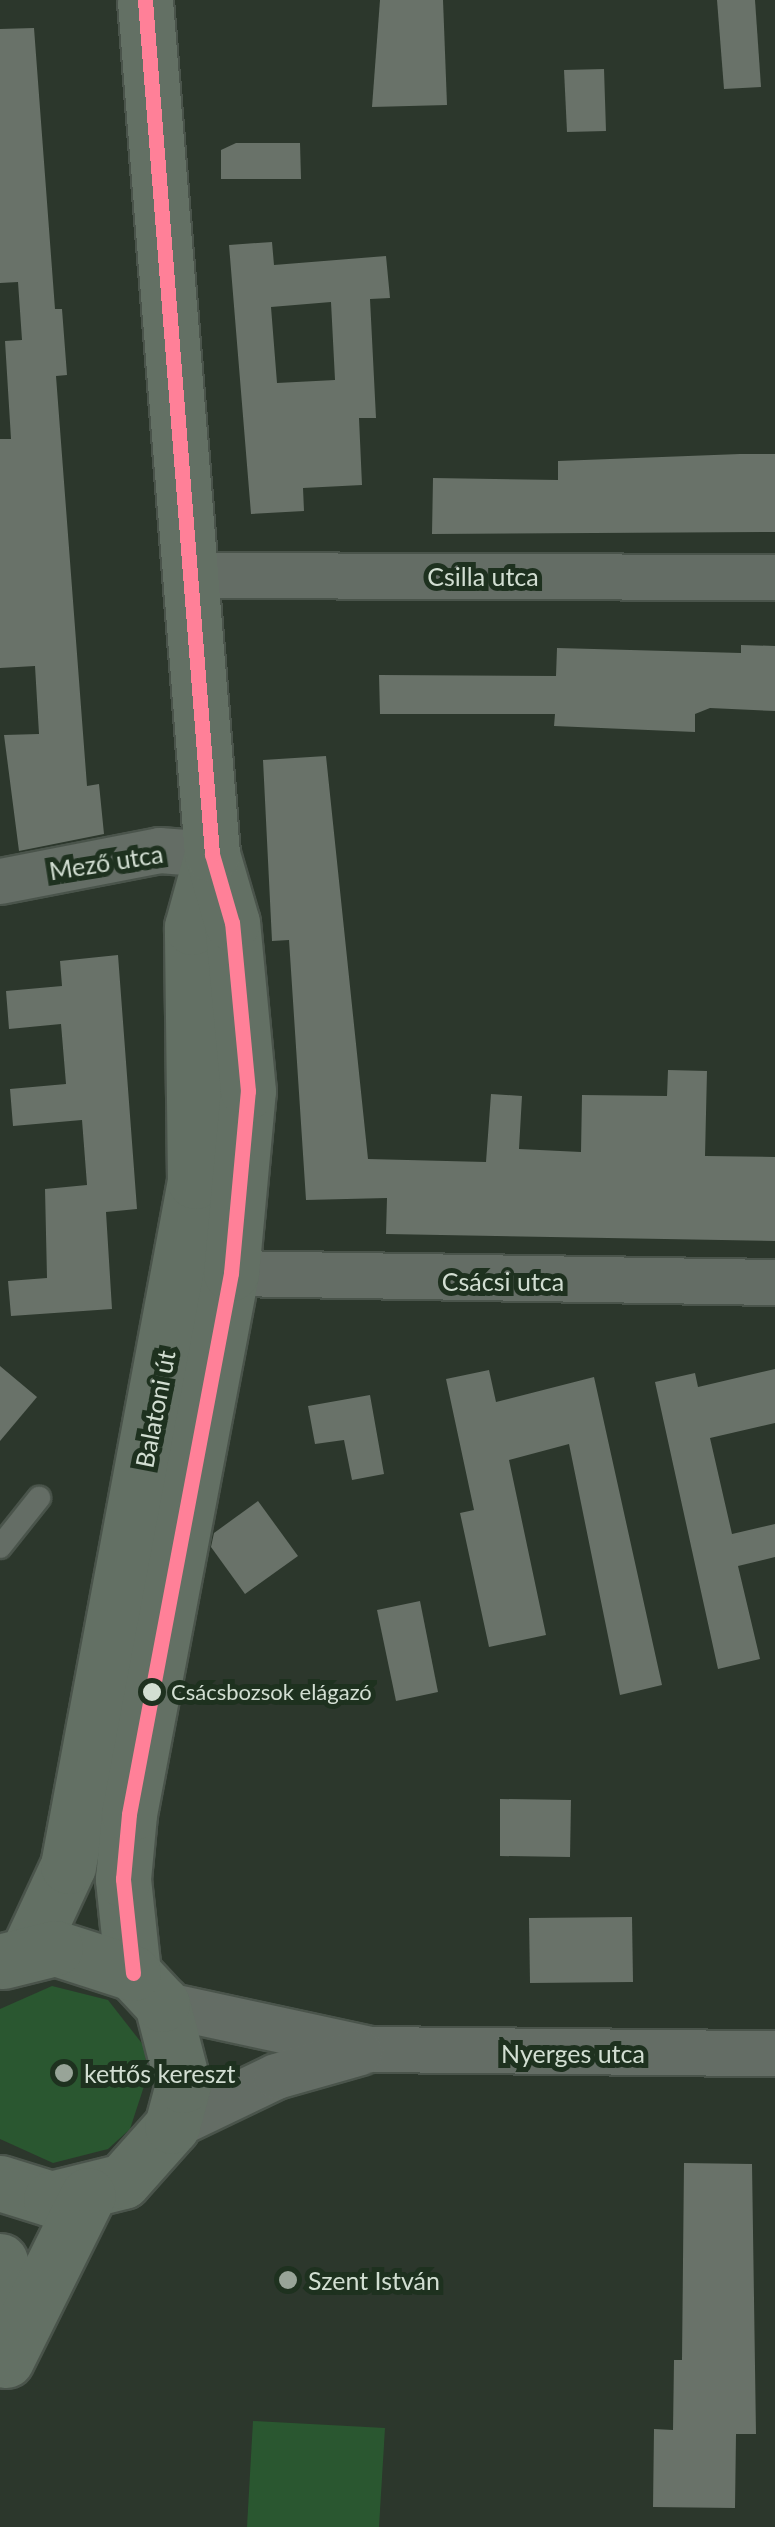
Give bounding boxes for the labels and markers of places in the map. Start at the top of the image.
place label: Csácsbozsok elágazó [171,1679,372,1705]
marker: Csácsbozsok elágazó [142,1682,162,1702]
place label: kettős kereszt [84,2058,236,2088]
marker: kettős kereszt [53,2062,75,2084]
place label: Szent István [308,2265,440,2295]
marker: Szent István [277,2269,299,2291]

